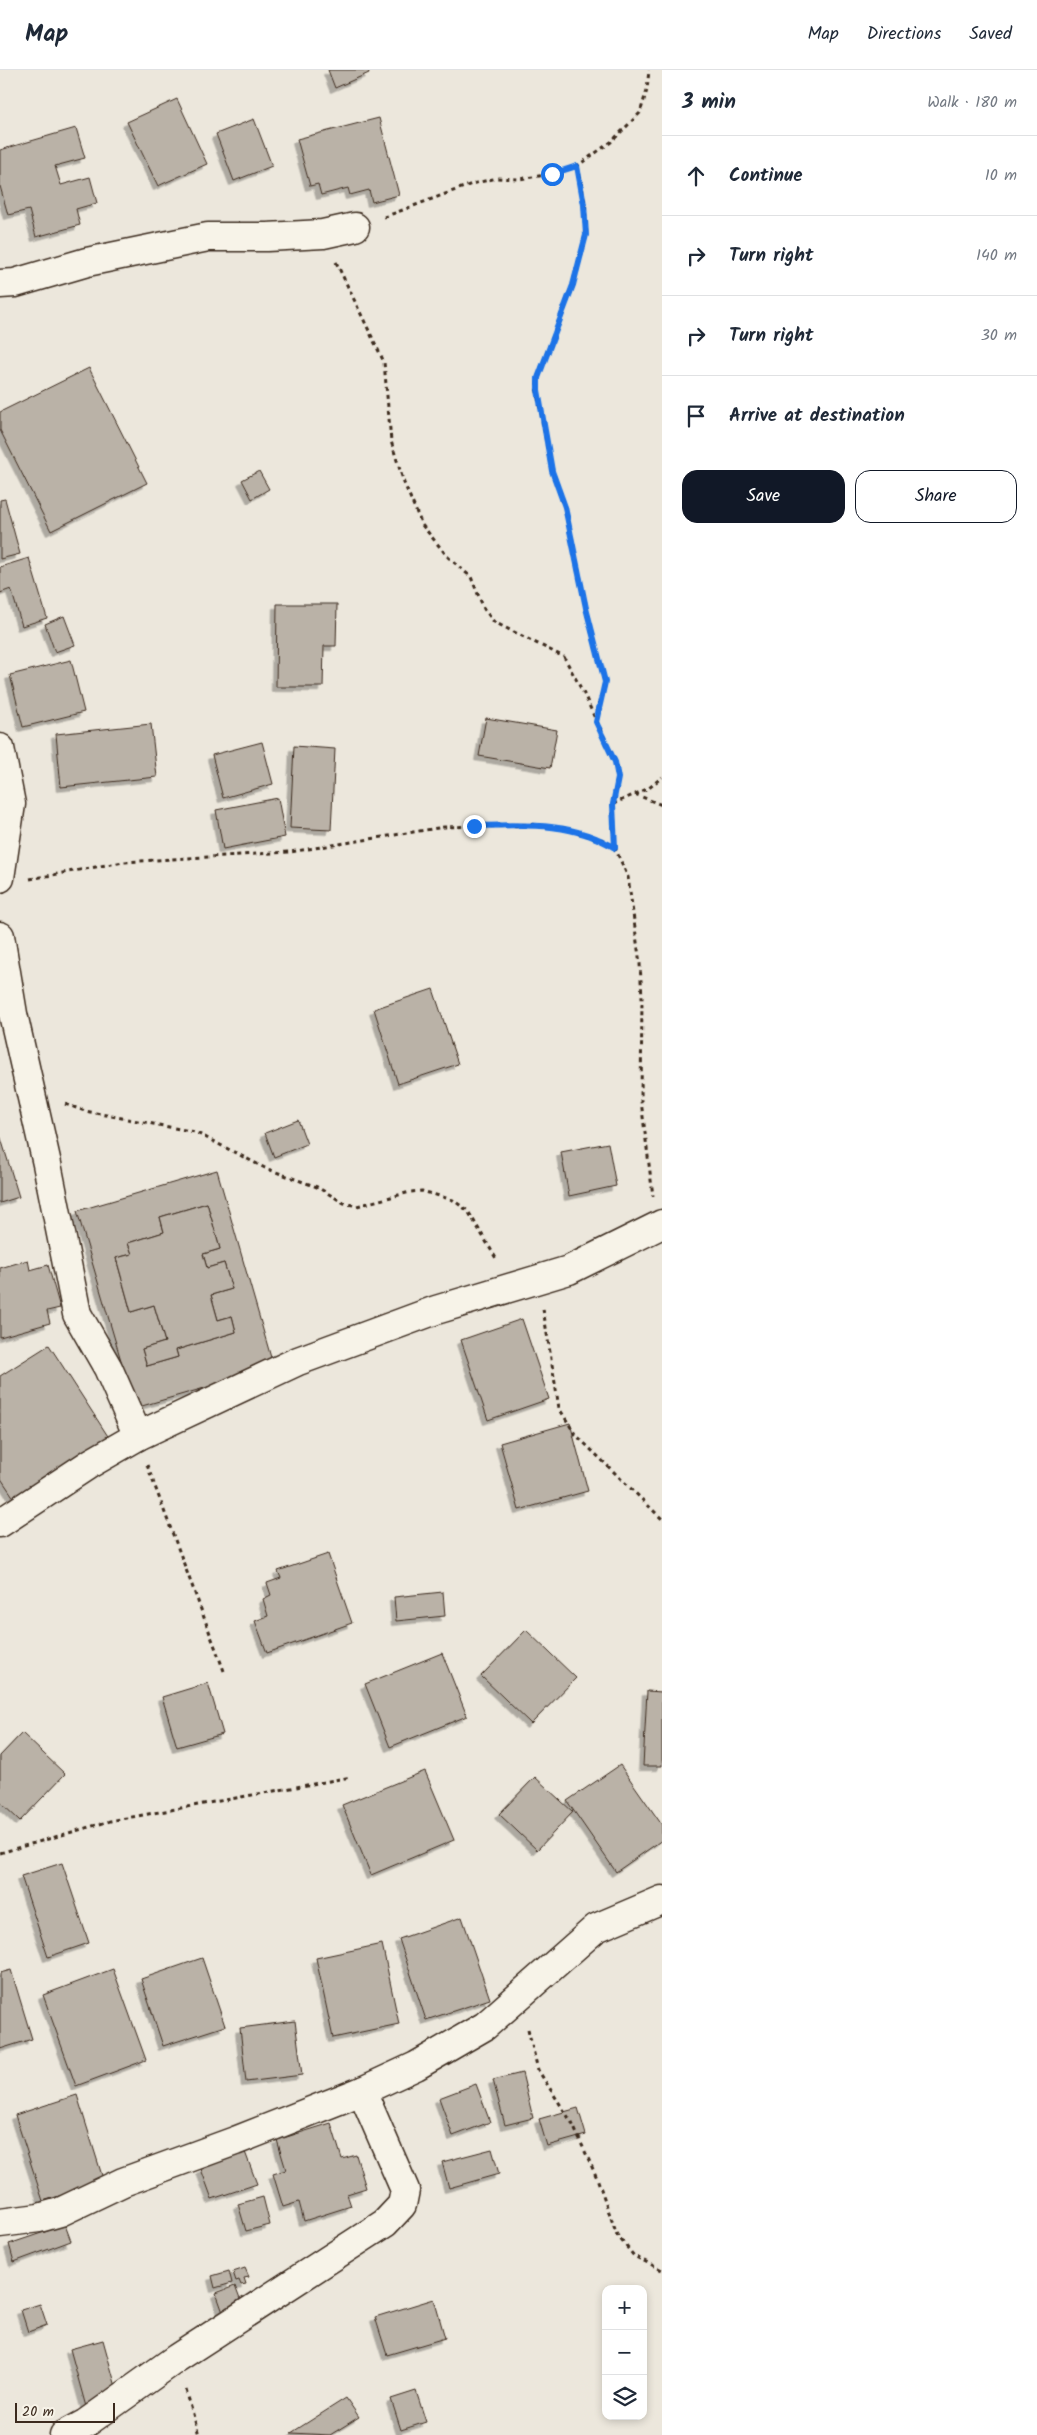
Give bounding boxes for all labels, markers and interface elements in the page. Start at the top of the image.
text: Map [25,15,68,54]
text: Map [807,20,839,49]
text: Directions [867,20,941,49]
text: Saved [969,20,1012,49]
text: 3 min [682,86,736,119]
text: Walk · 180 m [927,90,1017,115]
text: Continue [729,161,802,191]
icon: ahead [682,162,710,190]
route start [541,163,564,186]
text: 10 m [985,163,1017,188]
text: Turn right [729,241,814,271]
icon: right [682,242,710,270]
text: 140 m [976,243,1017,268]
text: Turn right [729,321,814,351]
icon: right [682,322,710,350]
text: 30 m [981,323,1017,348]
text: Arrive at destination [729,401,905,431]
icon: arrive [682,402,710,430]
button: Save [682,470,845,523]
button: Share [855,470,1017,523]
route end [463,815,486,838]
map controls [602,2285,647,2420]
button: + [602,2285,647,2330]
button: − [602,2330,647,2375]
button: layers [602,2375,647,2420]
scale bar [15,2400,115,2423]
text: 20 m [22,2401,54,2423]

